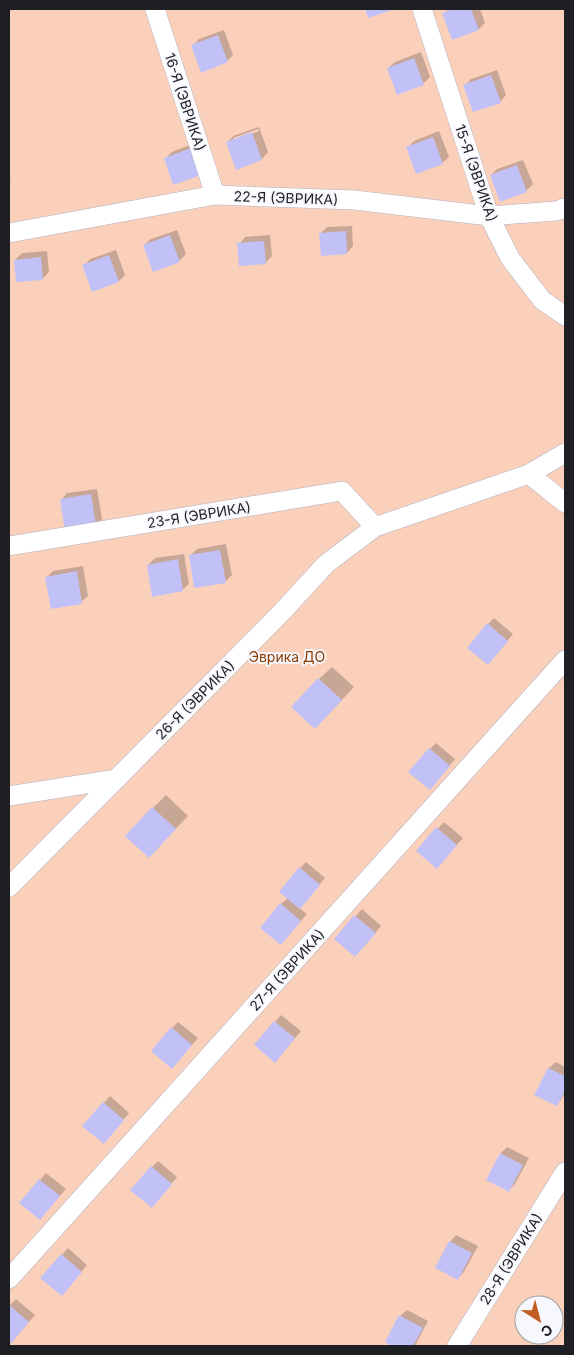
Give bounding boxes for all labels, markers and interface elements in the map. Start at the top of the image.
street label: 16-Я (ЭВРИКА) [162,51,209,153]
street label: 15-Я (ЭВРИКА) [452,122,501,224]
street label: 22-Я (ЭВРИКА) [233,187,339,208]
street label: 23-Я (ЭВРИКА) [146,498,252,531]
park label: Эврика ДО [249,648,325,665]
street label: 26-Я (ЭВРИКА) [152,657,238,743]
street label: 27-Я (ЭВРИКА) [246,925,328,1014]
street label: 28-Я (ЭВРИКА) [476,1210,546,1308]
north arrow [514,1295,564,1345]
text: С [538,1321,556,1341]

